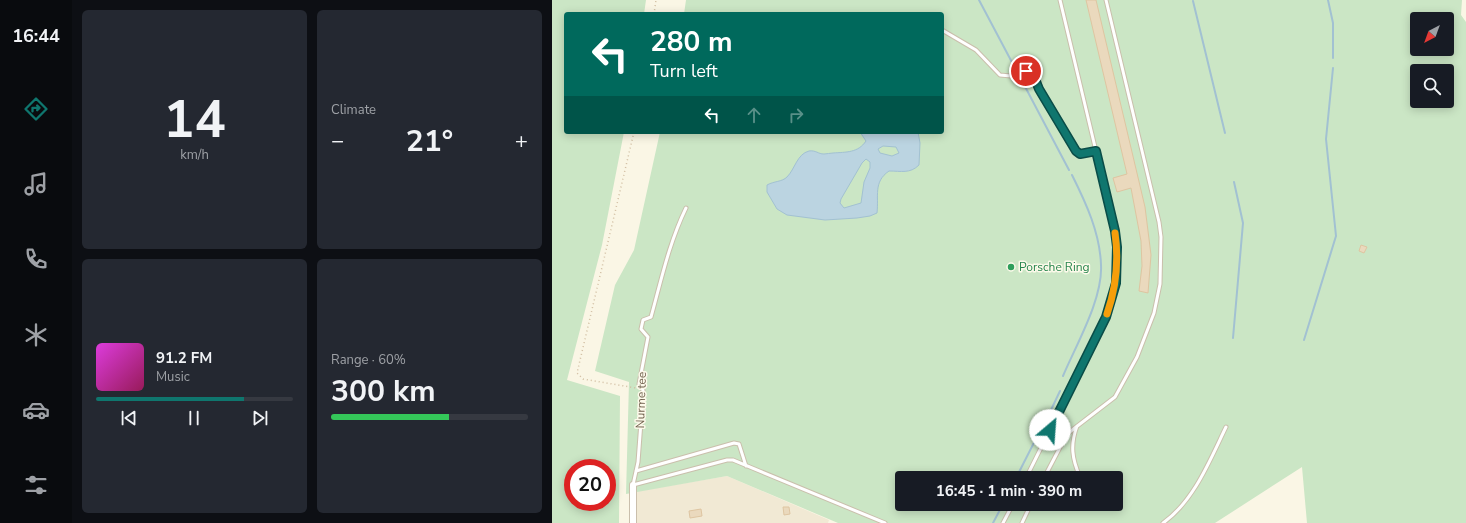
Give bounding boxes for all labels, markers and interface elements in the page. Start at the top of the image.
north arrow [1410,12,1454,56]
map controls [1410,12,1454,108]
text: 280 m [650,23,733,61]
text: 16:44 [12,24,60,48]
icon: left [584,28,636,80]
pin [1009,54,1043,88]
text: Turn left [650,59,718,83]
icon: arrive [1015,60,1037,82]
button: search [1410,64,1454,108]
text: 14 [163,84,226,155]
icon: directions [22,95,50,123]
text: Climate [331,101,376,119]
icon: left [701,104,723,126]
icon: ahead [743,104,765,126]
icon: right [785,104,807,126]
text: 21° [406,121,453,162]
text: − [331,126,344,156]
text: + [515,126,528,156]
text: km/h [180,146,209,164]
icon: music [22,170,50,198]
icon: phone [22,245,50,273]
place label: Porsche Ring [1019,259,1090,275]
marker: Porsche Ring [1006,262,1016,272]
icon: climate [22,321,50,349]
text: 91.2 FM [156,348,212,368]
text: Range · 60% [331,351,406,369]
text: Music [156,368,190,386]
text: 300 km [331,371,436,412]
street label: Nurme tee [632,371,650,429]
icon: car [22,396,50,424]
icon: previous [118,407,140,429]
icon: pause [183,407,205,429]
icon: next [249,407,271,429]
position arrow [1029,409,1071,451]
speed limit sign: 20 [564,459,616,511]
icon: filters [22,471,50,499]
text: 16:45 · 1 min · 390 m [936,481,1082,501]

